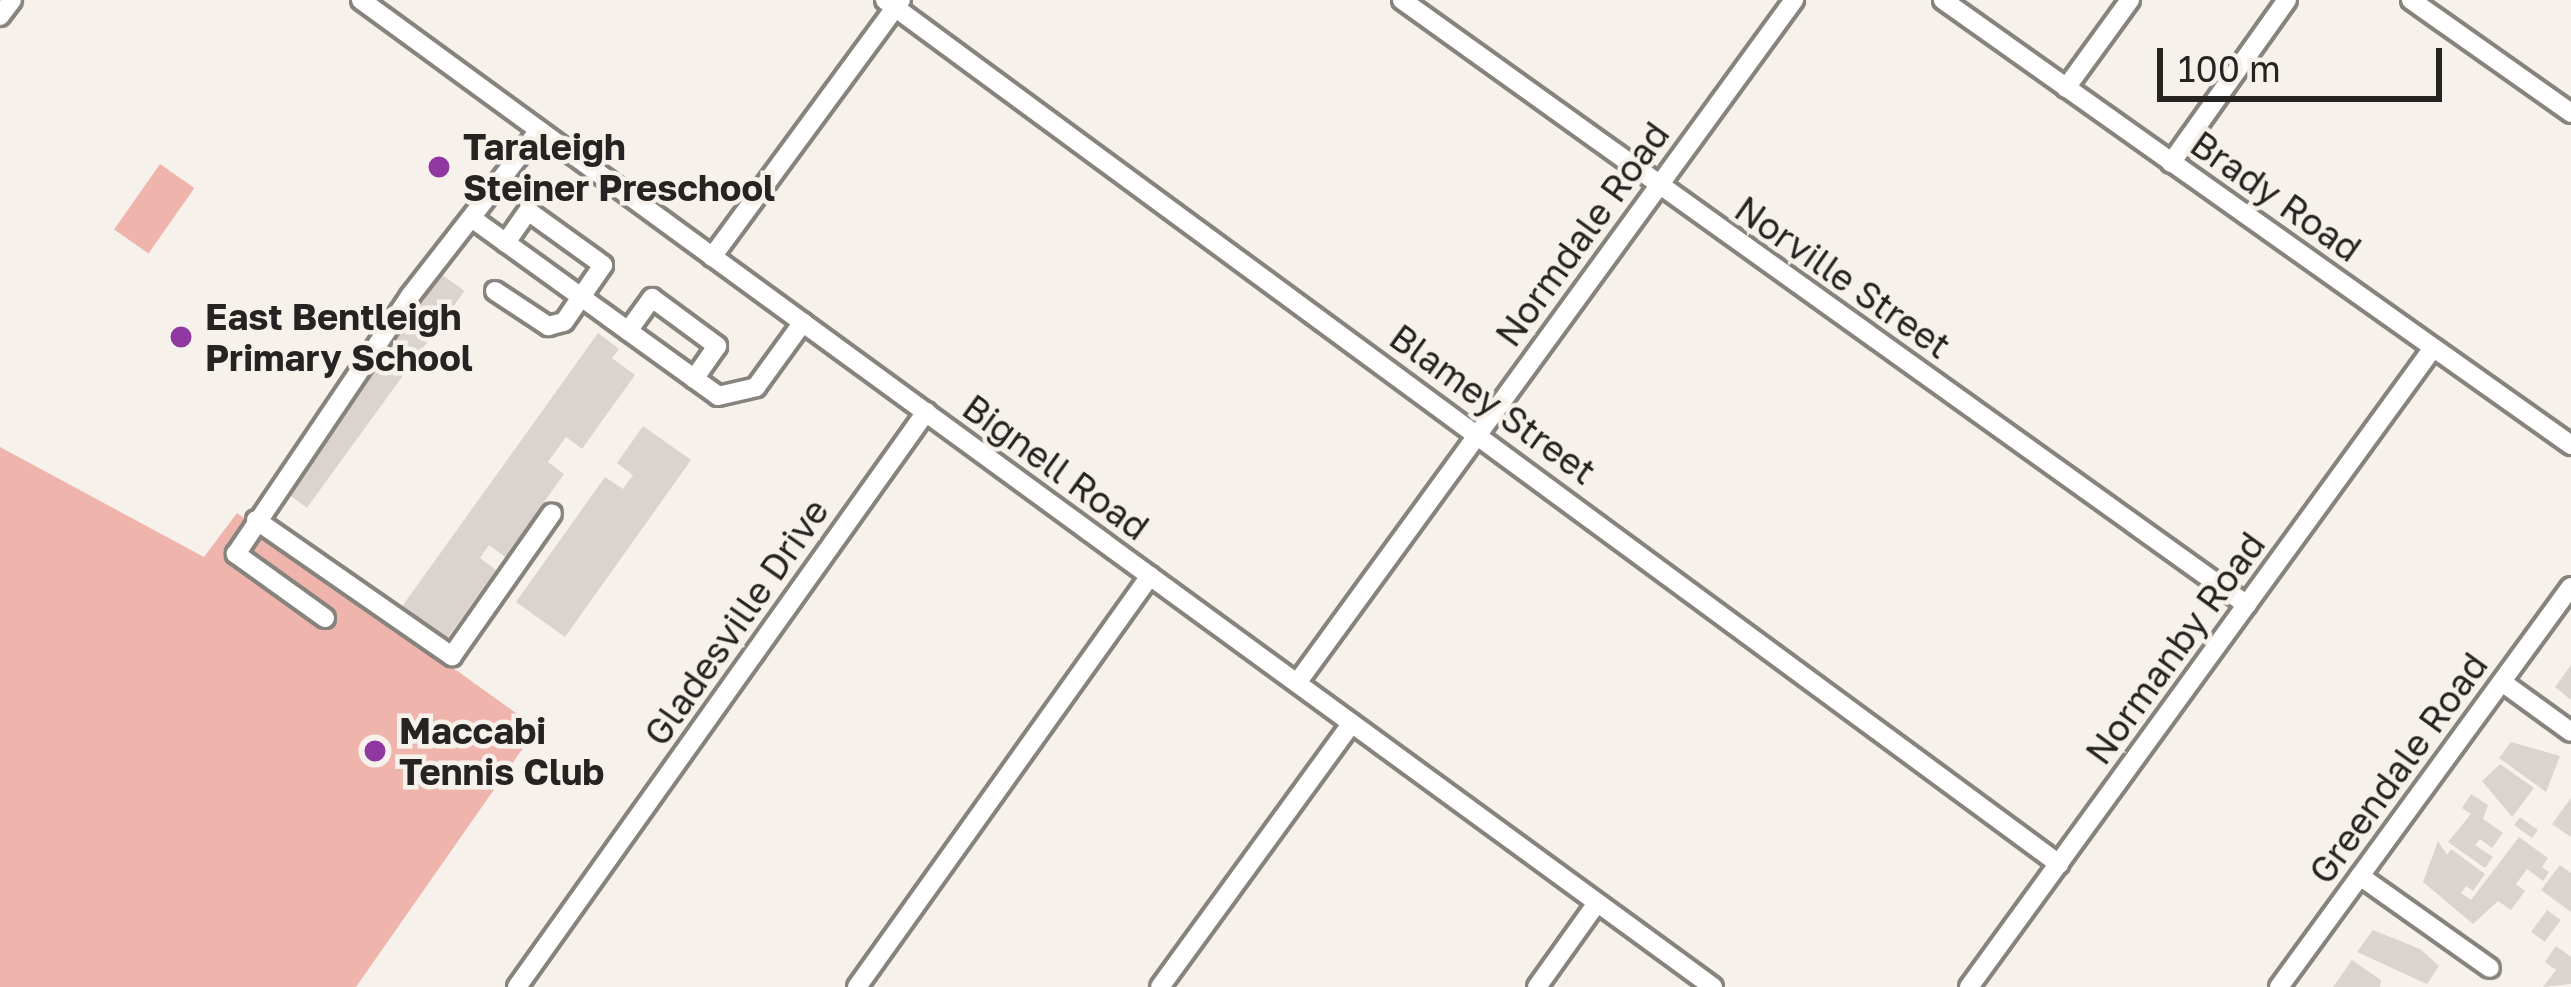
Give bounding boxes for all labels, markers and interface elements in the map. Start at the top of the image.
scale bar [2163,24,2448,98]
text: 100 m [2178,47,2281,90]
street label: Normdale Road [1486,113,1678,355]
street label: Brady Road [2183,122,2369,270]
place label: Taraleigh Steiner Preschool [463,124,775,209]
marker: Taraleigh Steiner Preschool [426,154,452,180]
street label: Norville Street [1727,187,1959,367]
place label: East Bentleigh Primary School [205,294,473,379]
street label: Blamey Street [1382,315,1604,493]
marker: East Bentleigh Primary School [168,324,194,350]
street label: Bignell Road [955,385,1157,549]
street label: Gladesville Drive [635,490,837,754]
street label: Normanby Road [2076,524,2274,772]
street label: Greendale Road [2300,644,2496,892]
place label: Maccabi Tennis Club [399,708,605,793]
marker: Maccabi Tennis Club [362,738,388,764]

